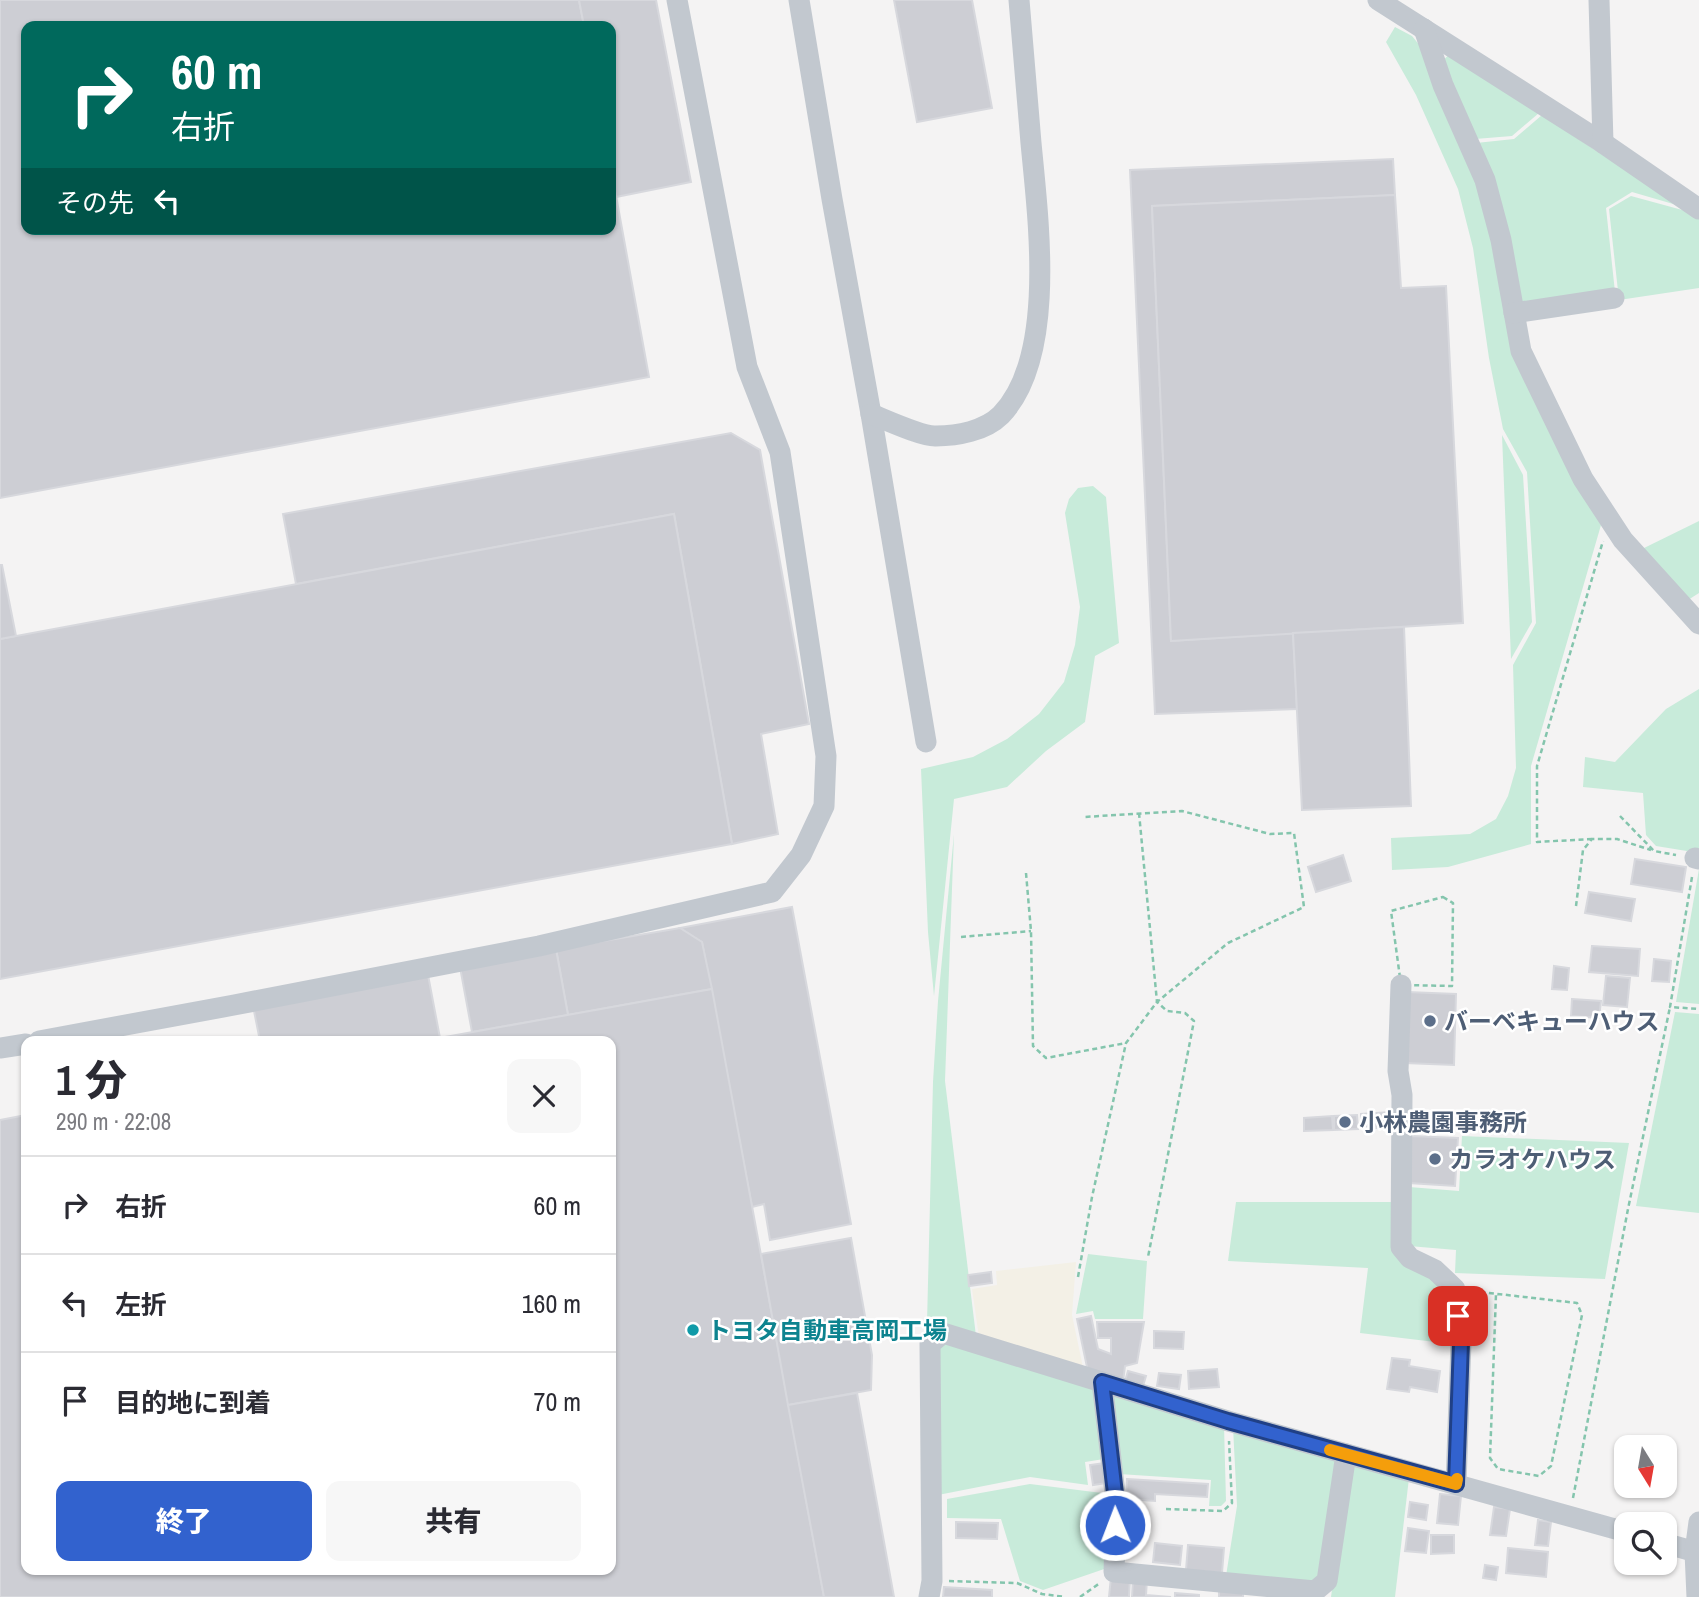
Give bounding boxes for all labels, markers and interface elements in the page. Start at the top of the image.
text: 60 m [171,38,263,104]
icon: right [56,49,147,140]
text: 右折 [171,105,235,148]
icon: left [148,182,186,220]
text: その先 [56,185,134,220]
place label: バーベキューハウス [1444,1005,1660,1037]
marker: バーベキューハウス [1422,1013,1438,1029]
text: 1 分 [56,1052,127,1108]
button: close [507,1059,581,1133]
text: 290 m · 22:08 [56,1106,171,1137]
place label: 小林農園事務所 [1359,1106,1527,1138]
marker: 小林農園事務所 [1337,1114,1353,1130]
place label: カラオケハウス [1449,1143,1616,1175]
marker: カラオケハウス [1427,1151,1443,1167]
icon: right [56,1186,94,1224]
text: 60 m [534,1188,581,1223]
text: 右折 [115,1189,167,1224]
icon: left [56,1284,94,1322]
text: 160 m [522,1286,581,1321]
pin [1428,1286,1488,1346]
text: 左折 [115,1287,167,1322]
icon: arrive [1439,1297,1477,1335]
place label: トヨタ自動車高岡工場 [707,1314,947,1346]
marker: トヨタ自動車高岡工場 [685,1322,701,1338]
icon: arrive [56,1382,94,1420]
text: 70 m [534,1384,581,1419]
text: 目的地に到着 [115,1385,271,1420]
north arrow [1614,1435,1676,1498]
map controls [1614,1435,1677,1575]
button: 終了 [56,1481,312,1561]
button: 共有 [326,1481,581,1561]
position arrow [1078,1488,1152,1562]
button: search [1614,1512,1677,1575]

